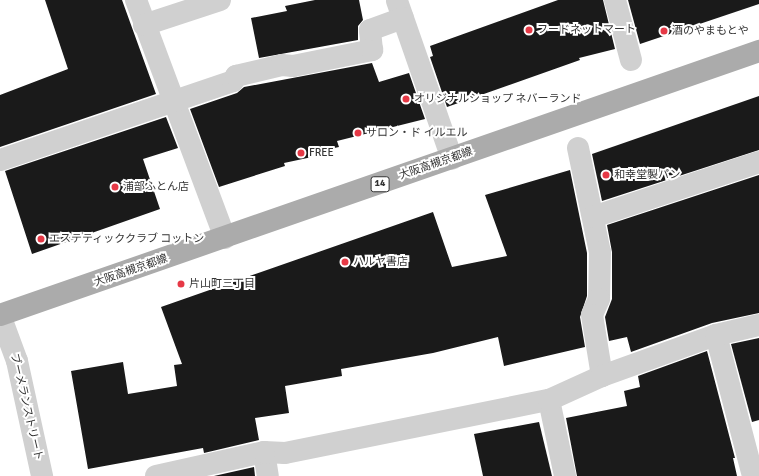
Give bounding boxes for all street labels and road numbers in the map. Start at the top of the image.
street label: 大阪高槻京都線 [397,145,475,183]
road number: 14 [370,176,390,192]
street label: 大阪高槻京都線 [92,252,170,290]
street label: ブーメランストリート [7,352,45,462]

